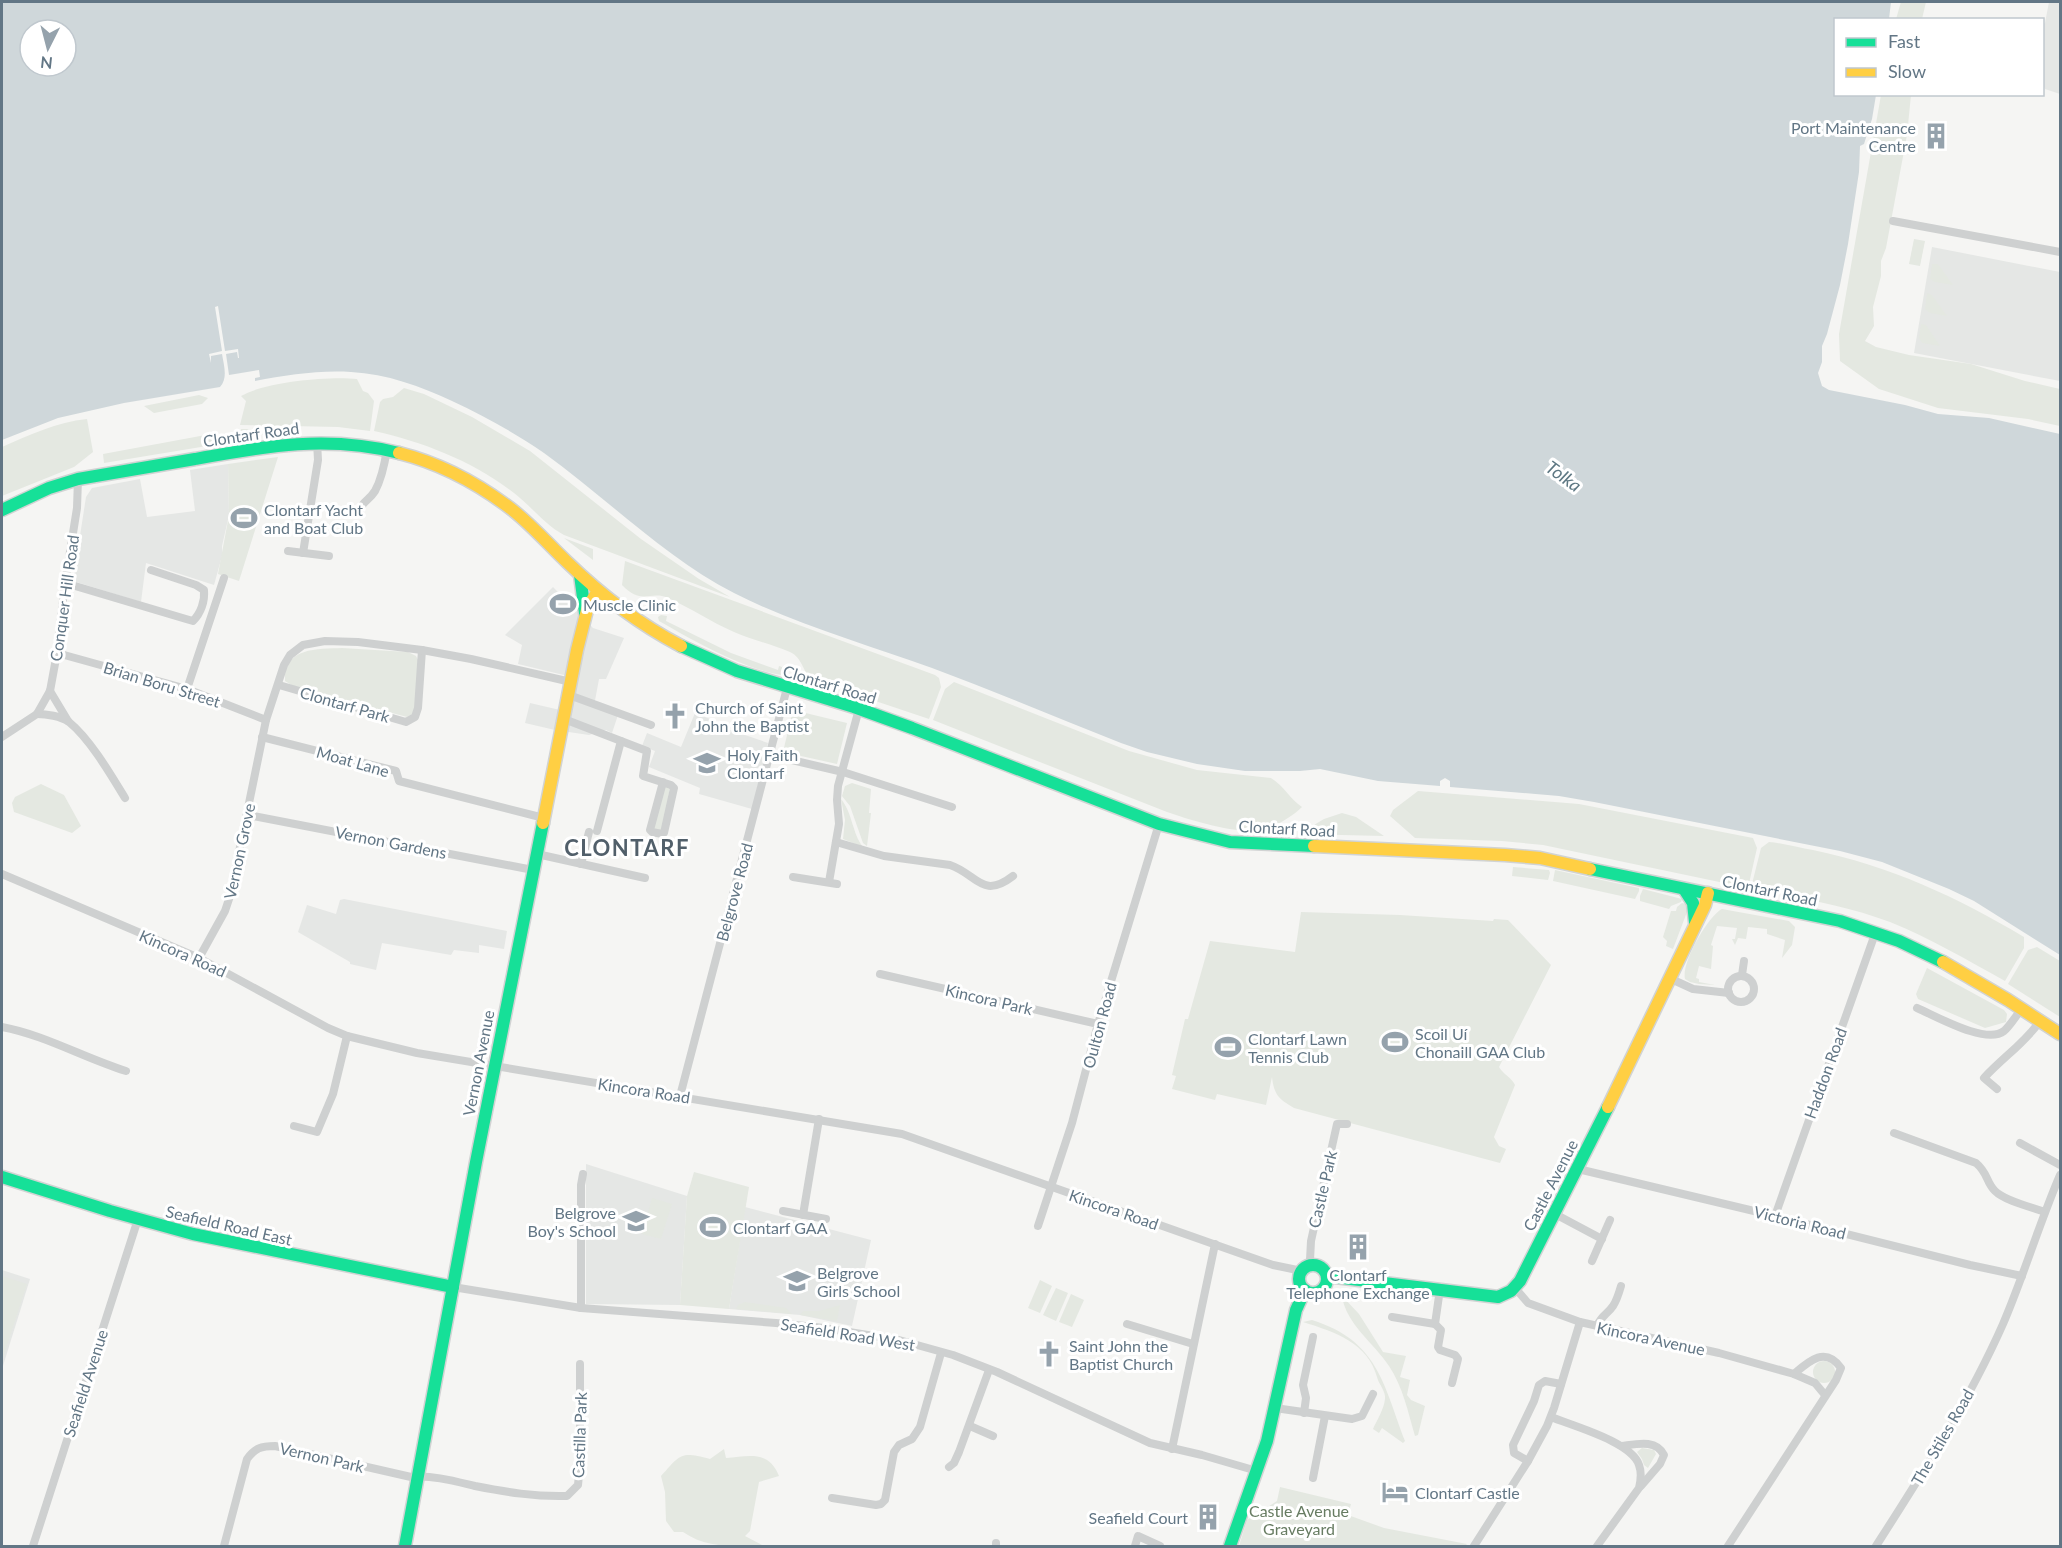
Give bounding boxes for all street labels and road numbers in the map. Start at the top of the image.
street label: Clontarf Road [202,418,300,450]
street label: Conquer Hill Road [46,534,82,662]
street label: Brian Boru Street [101,657,223,711]
street label: Clontarf Road [781,661,879,707]
street label: Clontarf Park [298,682,393,726]
street label: Moat Lane [314,742,392,780]
street label: Vernon Grove [220,801,258,901]
street label: Clontarf Road [1238,816,1336,840]
street label: Vernon Gardens [334,822,448,862]
street label: Belgrove Road [712,841,756,943]
street label: Clontarf Road [1721,871,1819,909]
street label: Kincora Road [137,925,229,981]
street label: Kincora Park [944,980,1035,1018]
street label: Oulton Road [1078,980,1120,1070]
street label: Vernon Avenue [458,1008,498,1118]
street label: Haddon Road [1800,1025,1850,1121]
street label: Kincora Road [597,1073,691,1107]
street label: Castle Avenue [1519,1136,1581,1234]
street label: Castle Park [1304,1148,1340,1230]
street label: Kincora Road [1067,1185,1161,1233]
street label: Seafield Road East [164,1201,294,1249]
street label: Victoria Road [1752,1201,1848,1243]
street label: Seafield Road West [780,1314,917,1354]
street label: Kincora Avenue [1595,1317,1707,1359]
street label: Seafield Avenue [59,1327,111,1439]
street label: The Stiles Road [1907,1386,1977,1488]
street label: Castilla Park [568,1391,590,1478]
street label: Vernon Park [278,1438,367,1476]

